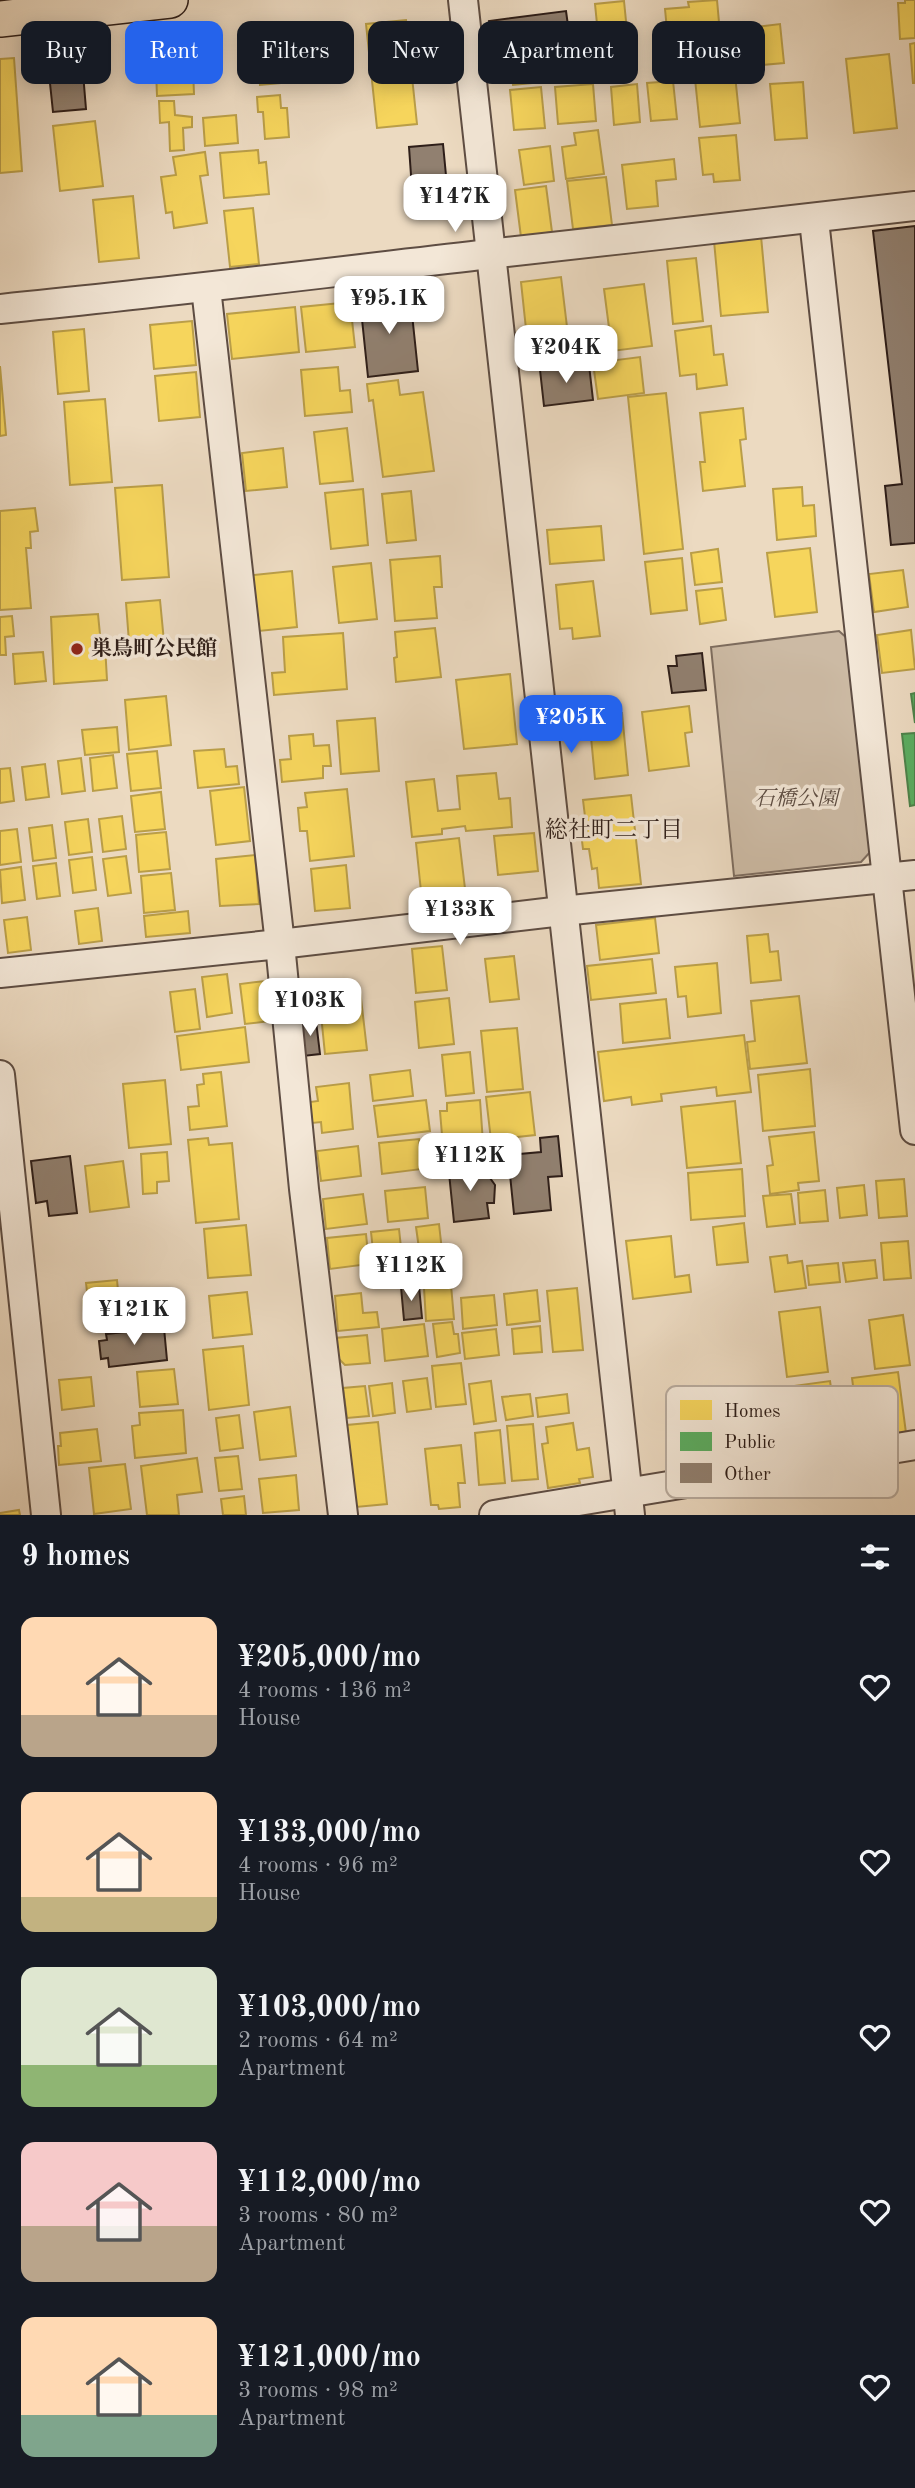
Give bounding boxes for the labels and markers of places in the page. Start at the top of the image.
pin: ¥147K [406,174,504,234]
pin: ¥95.1K [332,276,446,336]
pin: ¥204K [517,326,615,385]
place label: 巣鳥町公民館 [91,637,217,660]
marker: 巣鳥町公民館 [69,641,85,657]
pin: ¥205K [522,696,620,755]
pin: ¥133K [411,888,509,947]
pin: ¥103K [261,978,359,1038]
pin: ¥112K [421,1134,519,1193]
pin: ¥112K [362,1244,460,1303]
pin: ¥121K [85,1288,183,1347]

